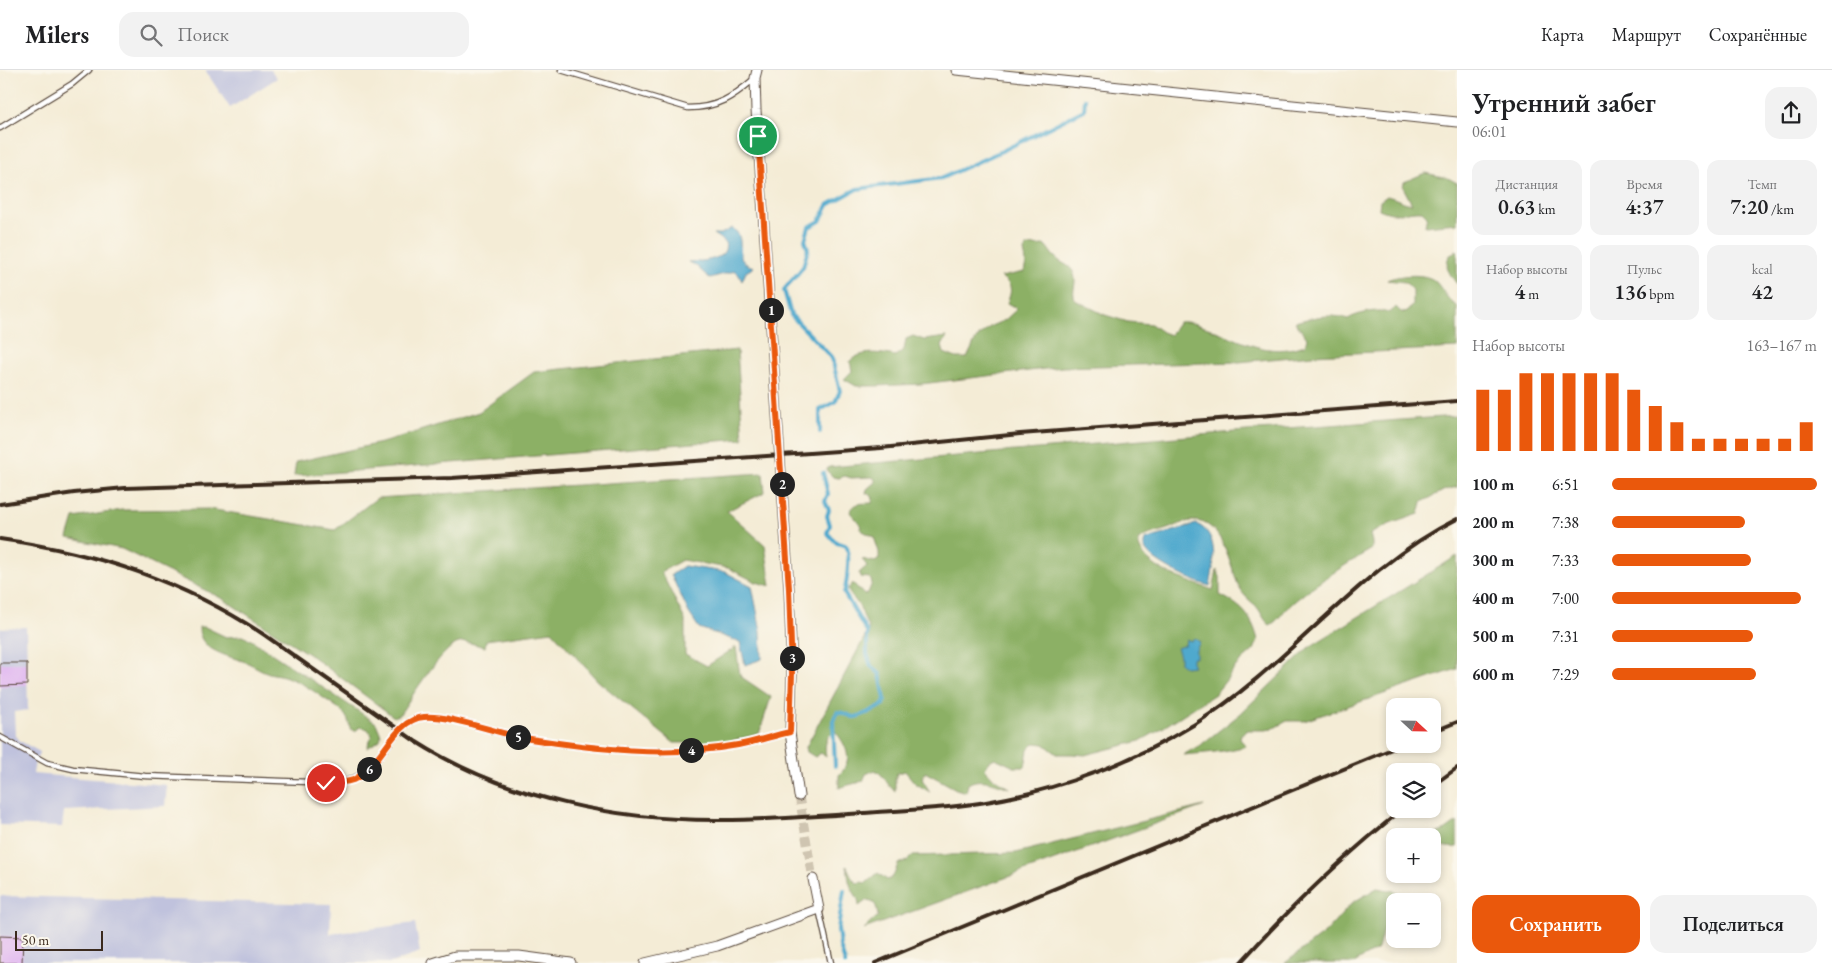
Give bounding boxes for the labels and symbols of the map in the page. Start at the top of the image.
pin [737,115,779,157]
pin: 1 [758,298,784,322]
pin: 2 [770,472,794,496]
pin: 3 [780,646,804,670]
north arrow [1386,698,1441,752]
pin: 5 [506,724,530,750]
pin: 4 [678,738,704,762]
pin: 6 [356,756,382,782]
pin [305,762,347,804]
scale bar [15,928,102,951]

